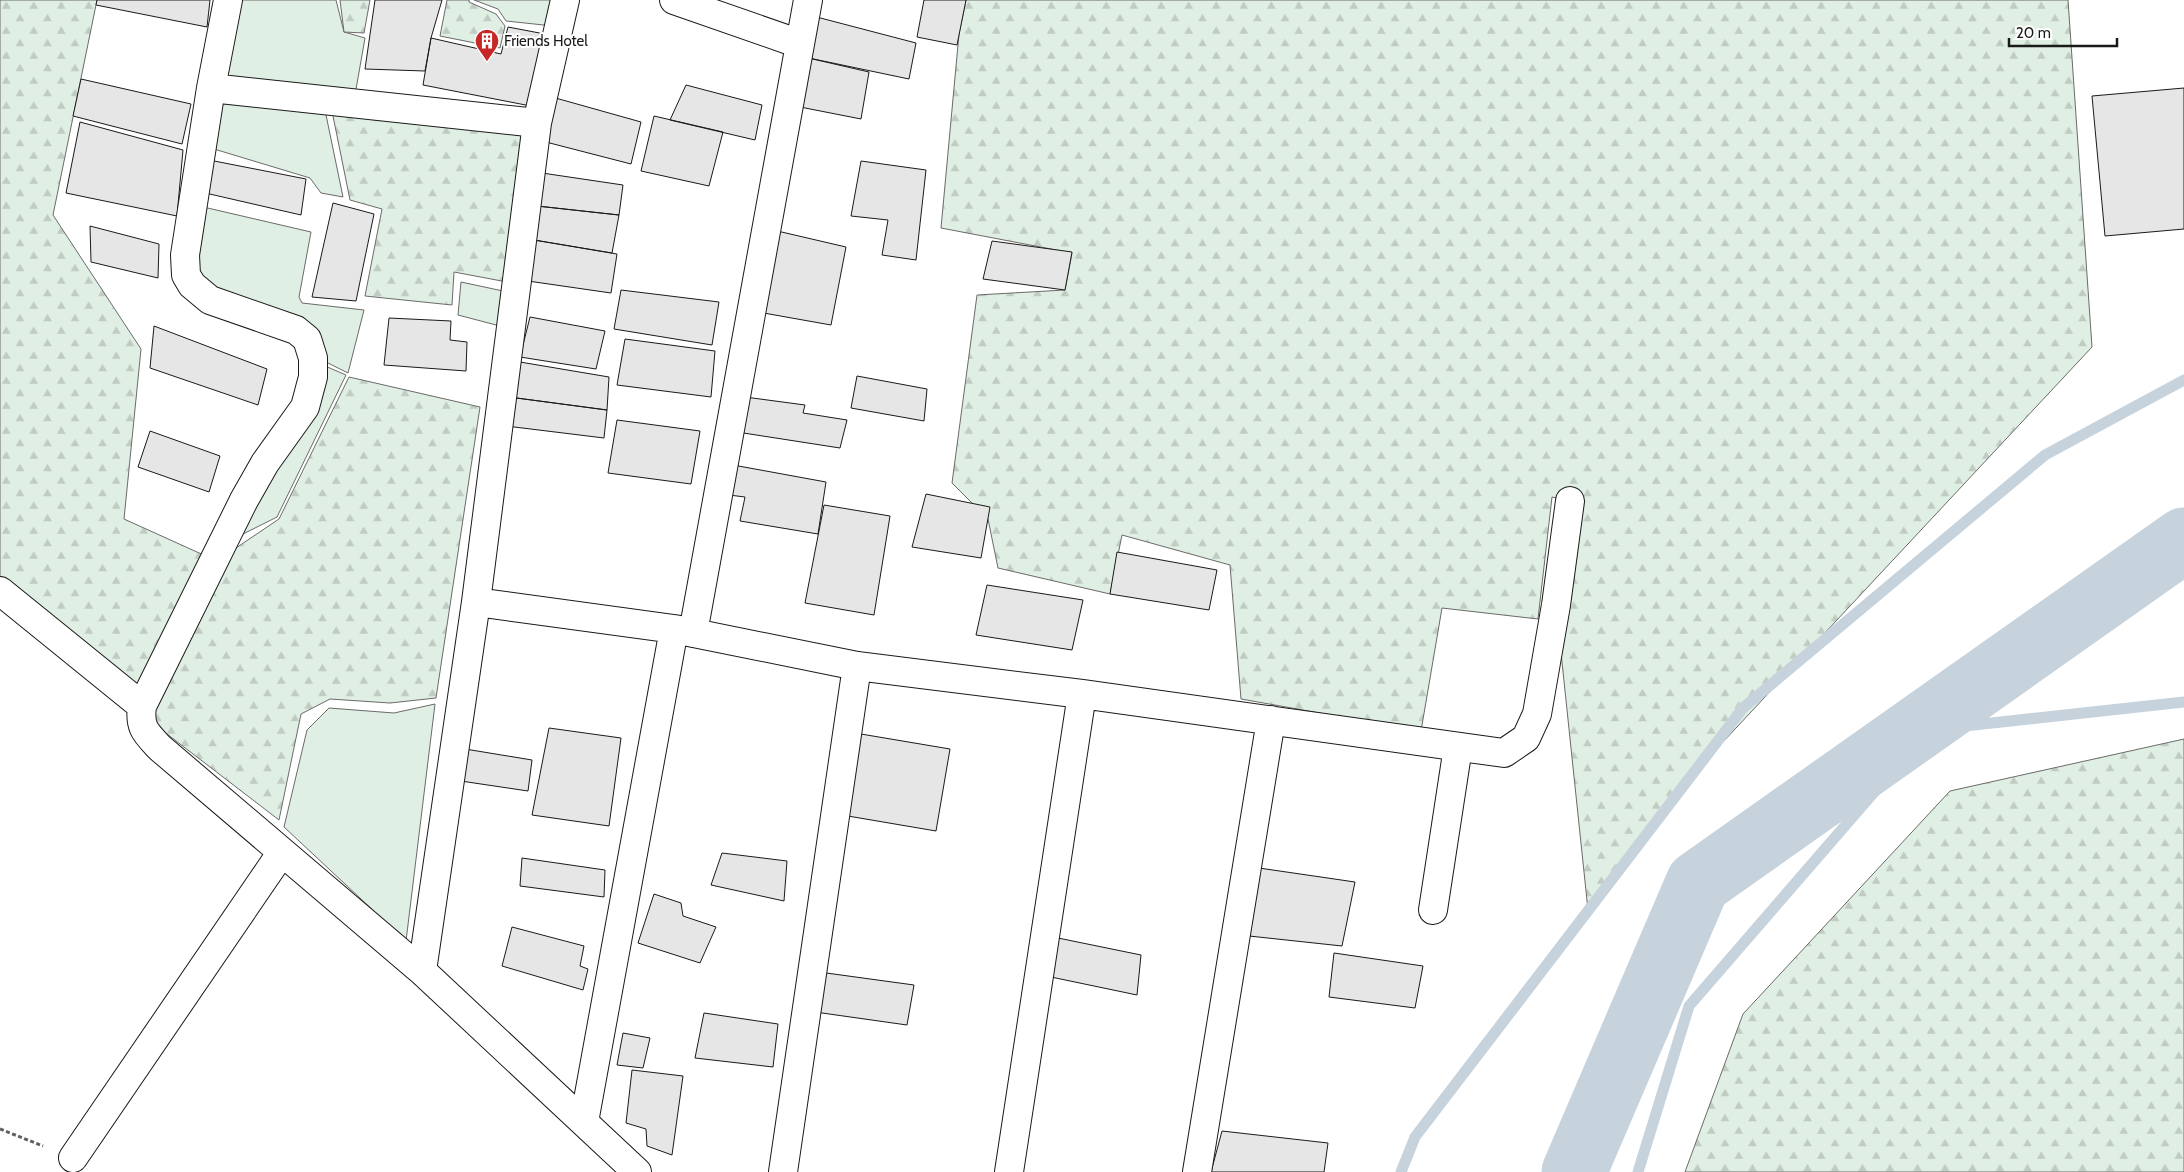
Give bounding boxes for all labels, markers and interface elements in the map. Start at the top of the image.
scale bar [2009,15,2116,47]
text: 20 m [2016,24,2051,42]
building icon: Friends Hotel [474,28,500,62]
place label: Friends Hotel [504,32,588,50]

